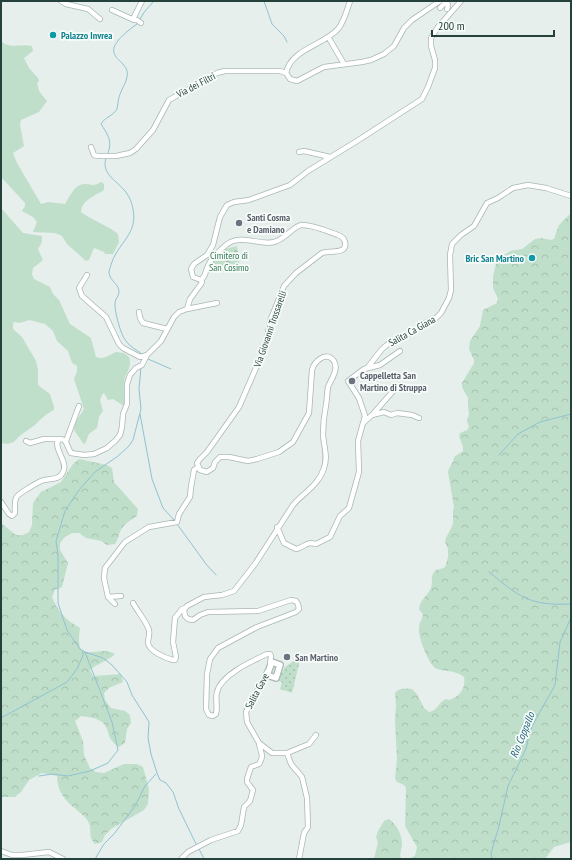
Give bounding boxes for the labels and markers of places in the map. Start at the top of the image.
place label: Palazzo Invrea [61,29,113,42]
marker: Palazzo Invrea [48,30,58,40]
place label: Santi Cosma e Damiano [247,211,290,236]
marker: Santi Cosma e Damiano [234,218,244,228]
place label: Bric San Martino [465,252,525,265]
marker: Bric San Martino [527,253,537,263]
place label: Cappelletta San Martino di Struppa [360,369,427,394]
marker: Cappelletta San Martino di Struppa [347,376,357,386]
place label: San Martino [295,651,339,664]
marker: San Martino [282,652,292,662]

